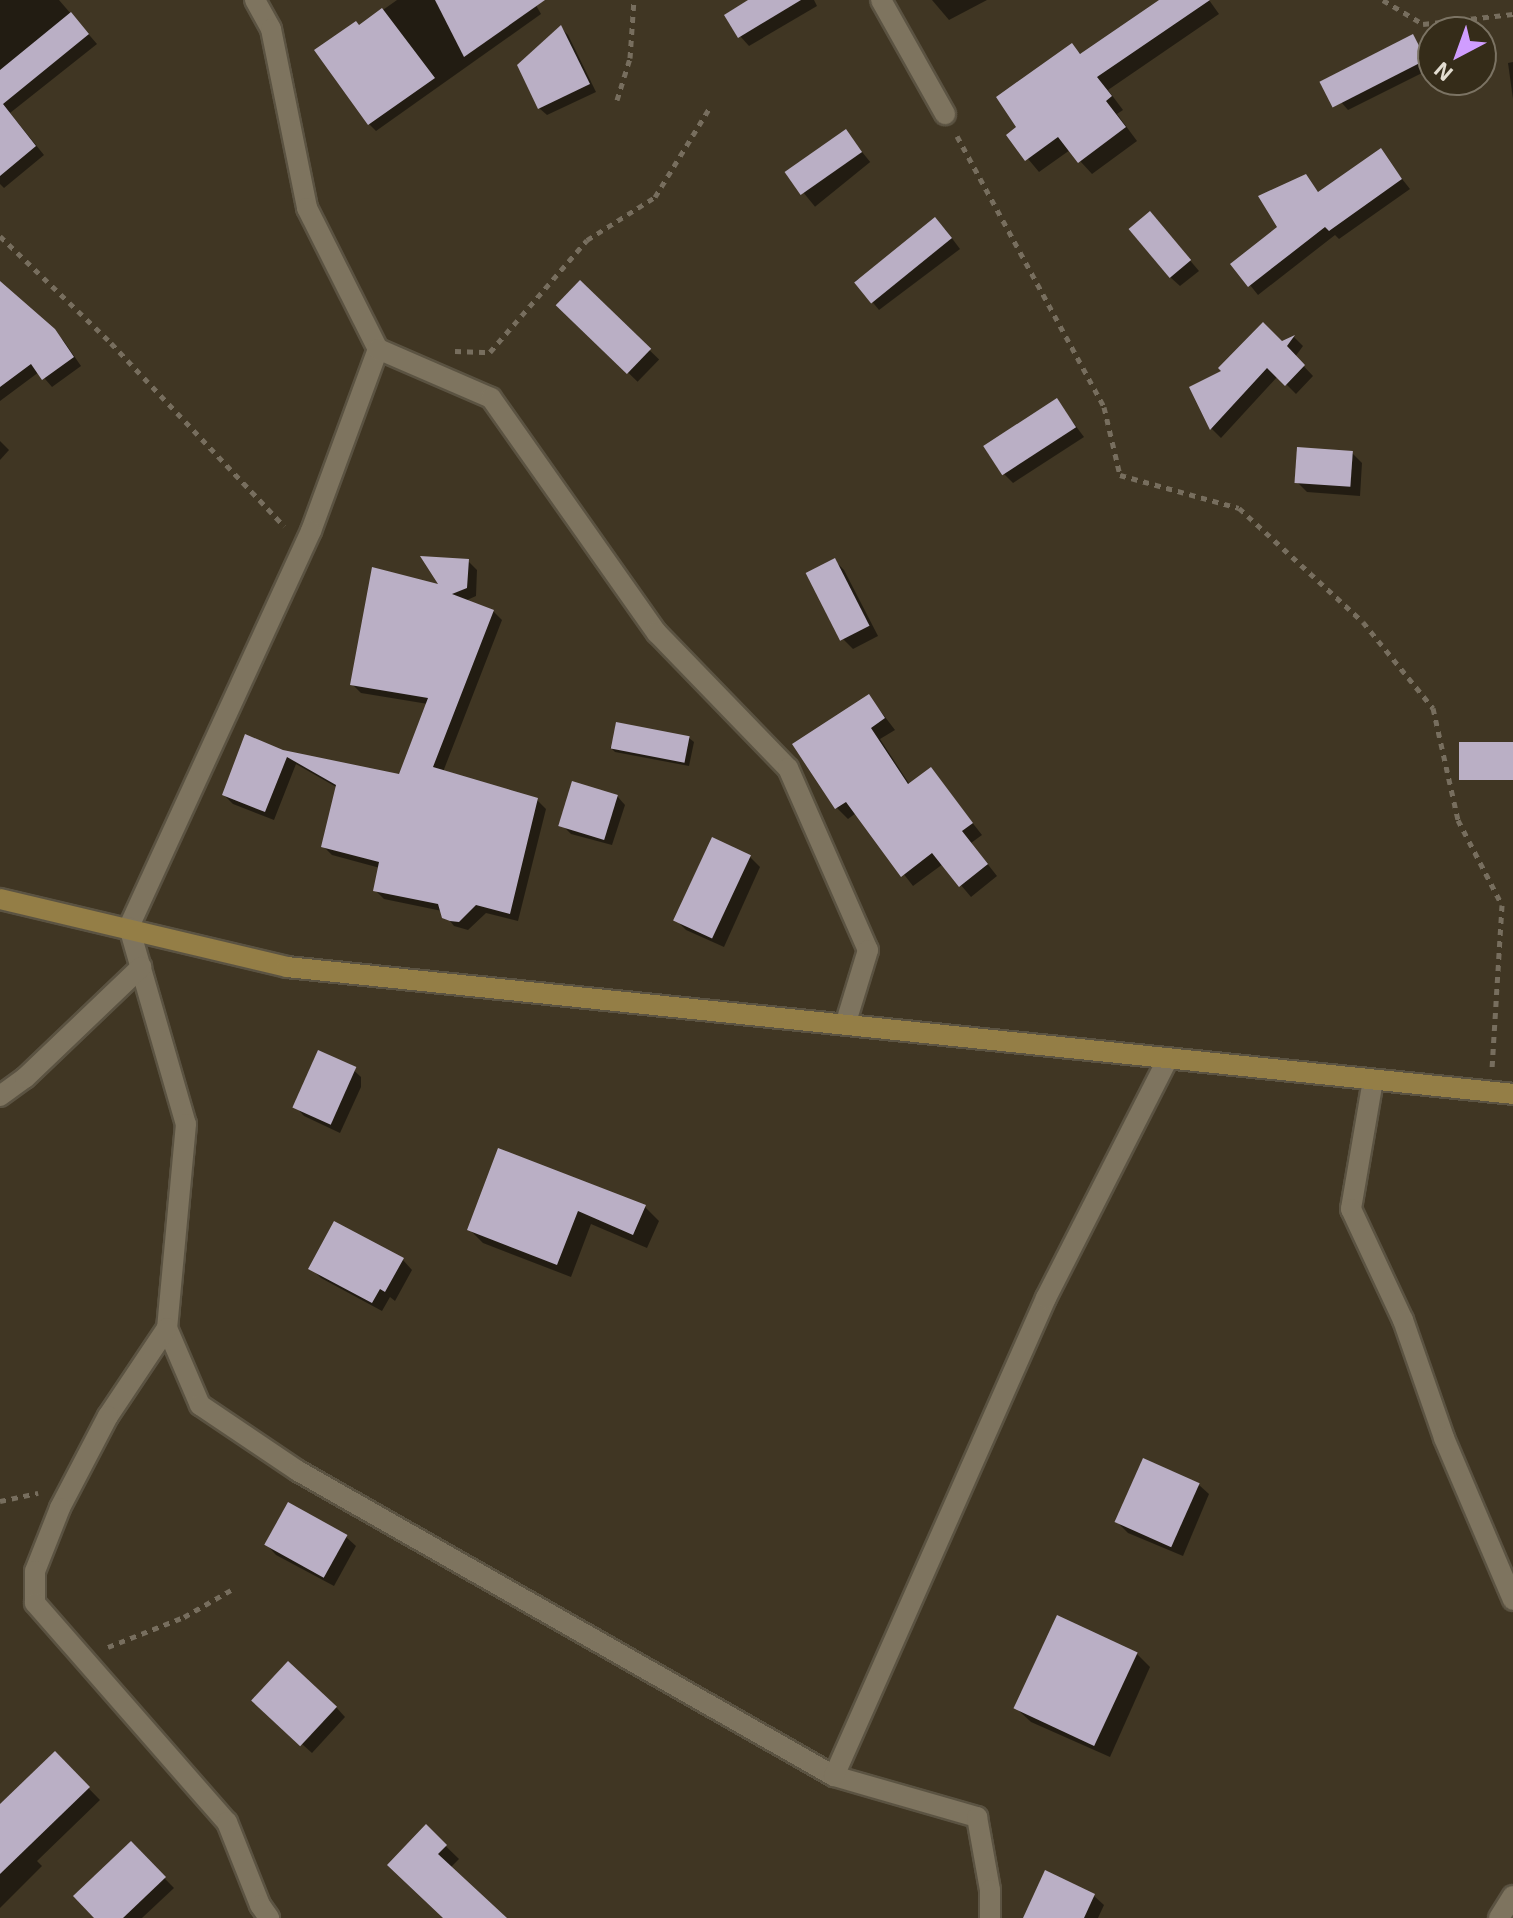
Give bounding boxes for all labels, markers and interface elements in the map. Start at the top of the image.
north arrow [1417,16,1497,96]
text: N [1428,58,1457,88]

